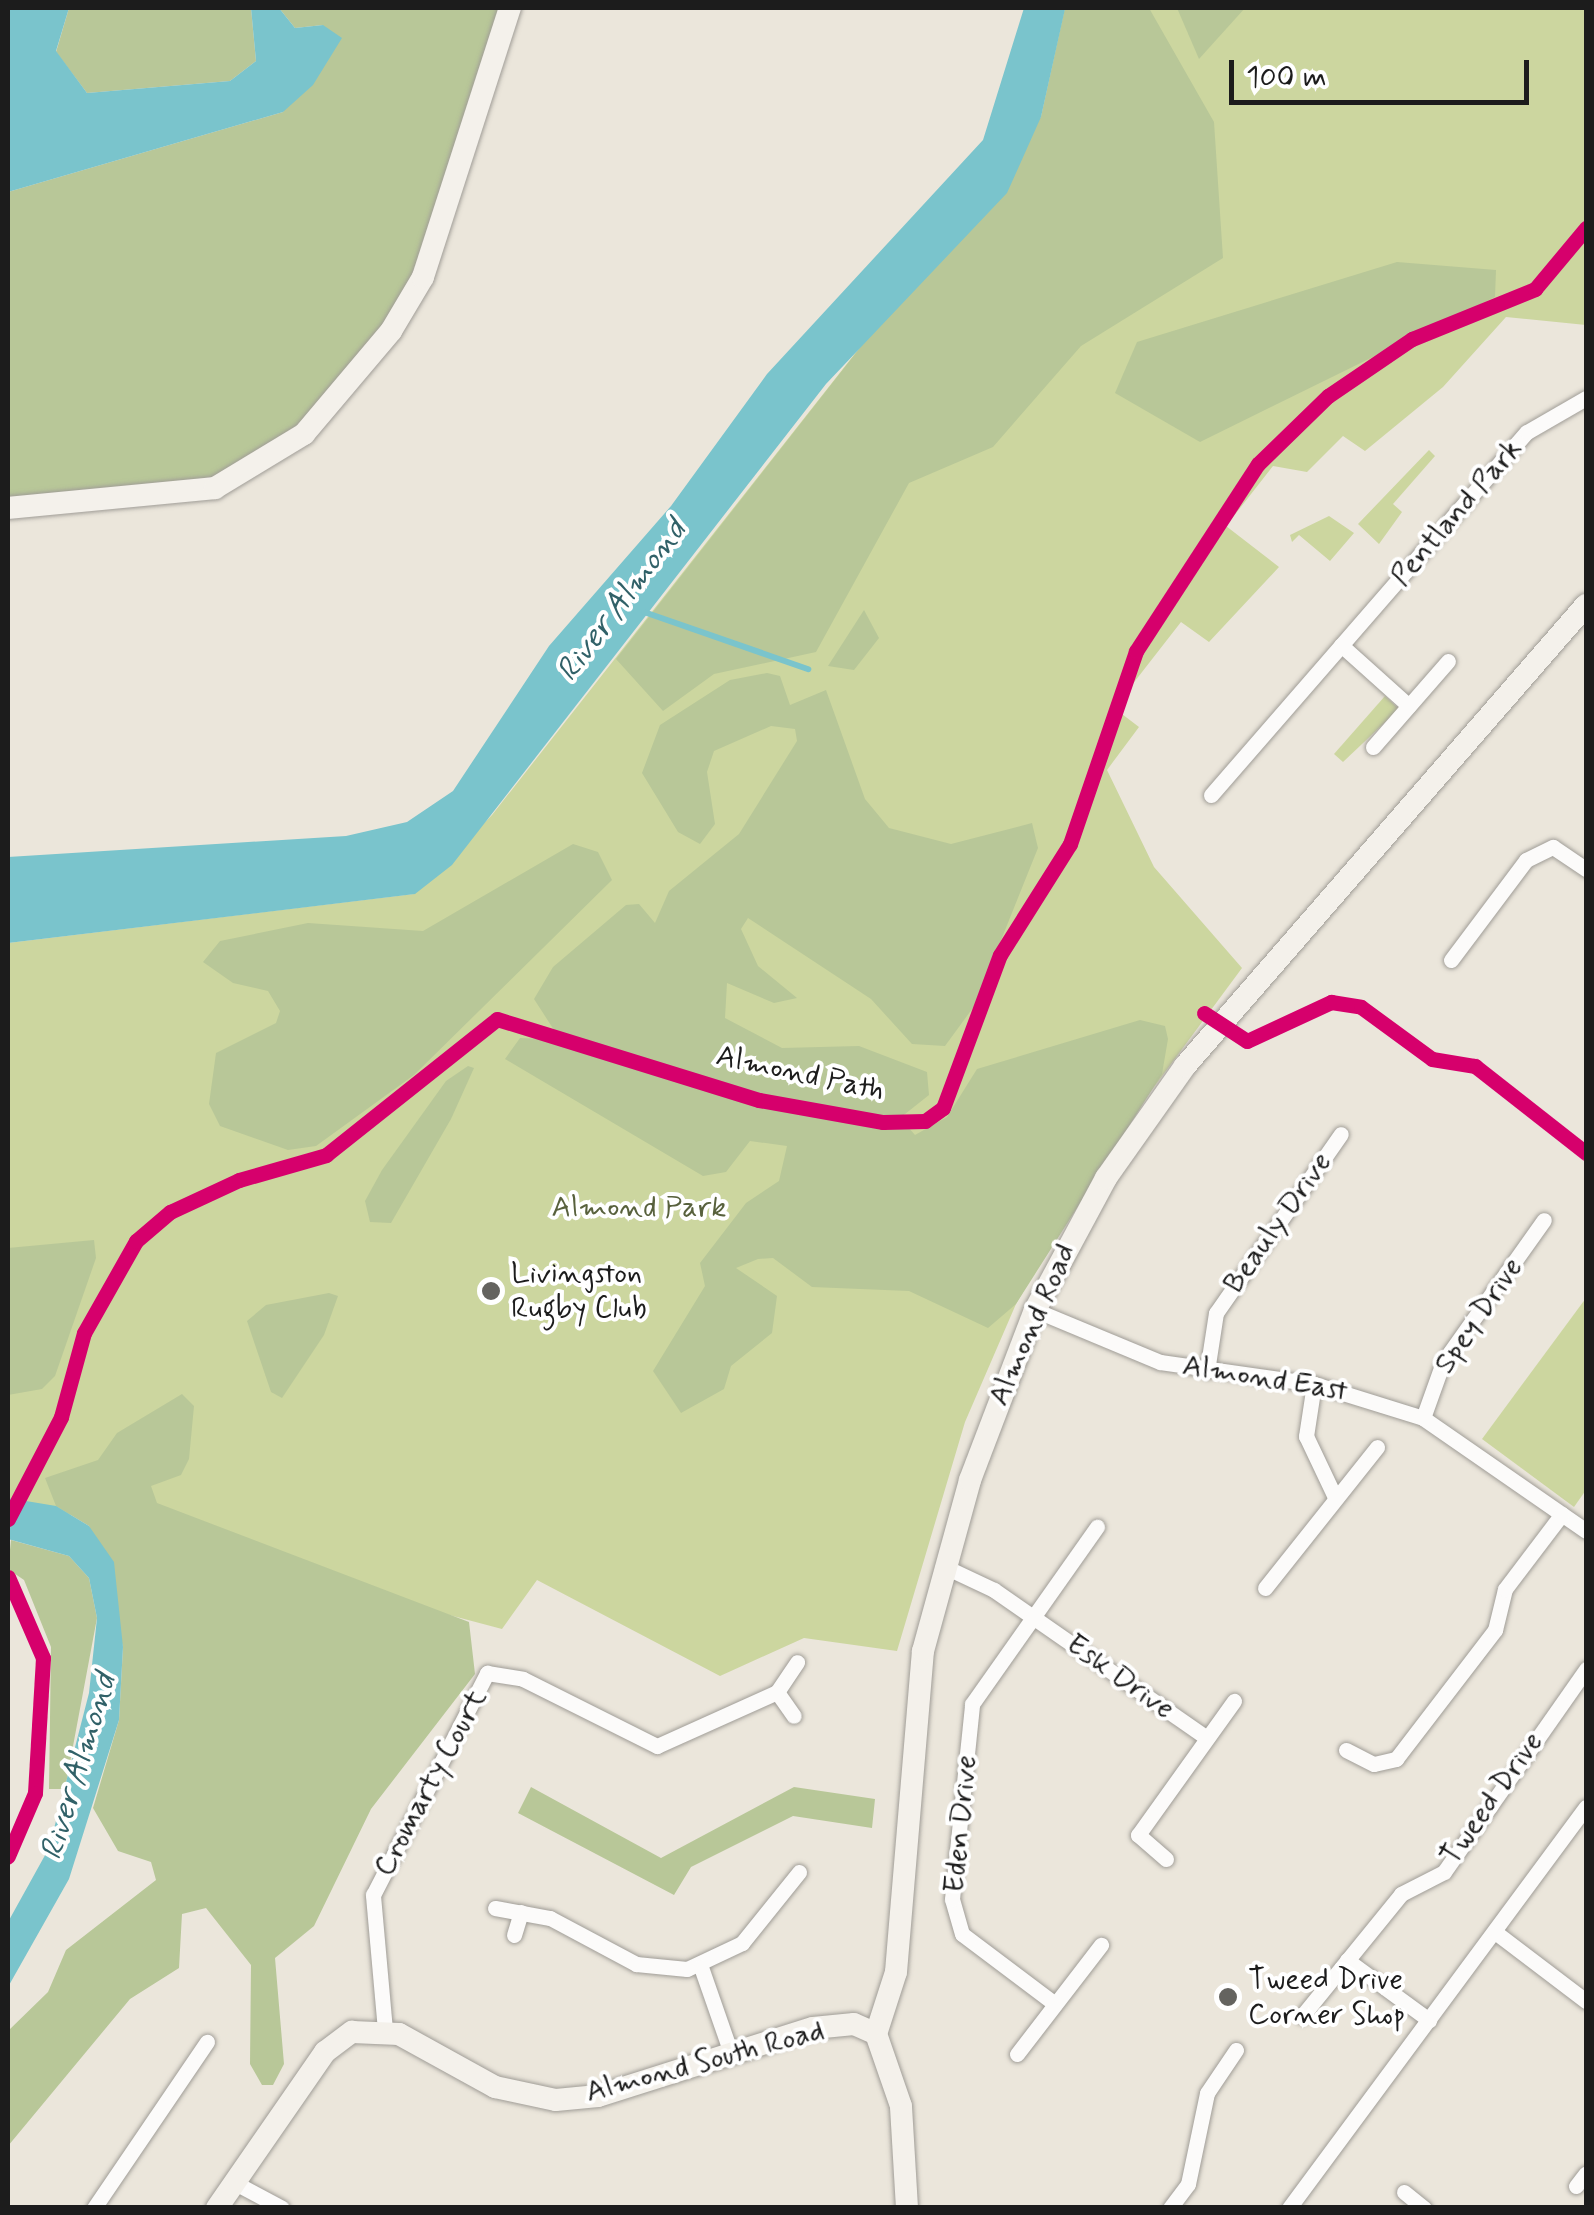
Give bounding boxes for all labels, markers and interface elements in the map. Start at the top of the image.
scale bar [1234,40,1534,102]
text: 100 m [1246,58,1327,97]
street label: Pentland Park [1383,432,1531,594]
water label: River Almond [549,513,695,689]
street label: Almond Path [713,1039,887,1109]
street label: Beauly Drive [1217,1146,1339,1300]
park label: Almond Park [553,1190,725,1226]
street label: Almond Road [981,1239,1085,1411]
street label: Spey Drive [1427,1251,1531,1381]
place label: Livingston Rugby Club [511,1256,653,1326]
marker: Livingston Rugby Club [480,1280,502,1302]
street label: Almond East [1180,1348,1350,1410]
street label: Esk Drive [1060,1627,1180,1727]
water label: River Almond [33,1670,125,1864]
street label: Cromarty Court [367,1684,495,1882]
street label: Tweed Drive [1433,1725,1551,1873]
street label: Eden Drive [937,1755,985,1893]
place label: Tweed Drive Corner Shop [1248,1962,1407,2032]
marker: Tweed Drive Corner Shop [1217,1986,1239,2008]
street label: Almond South Road [581,2013,829,2111]

